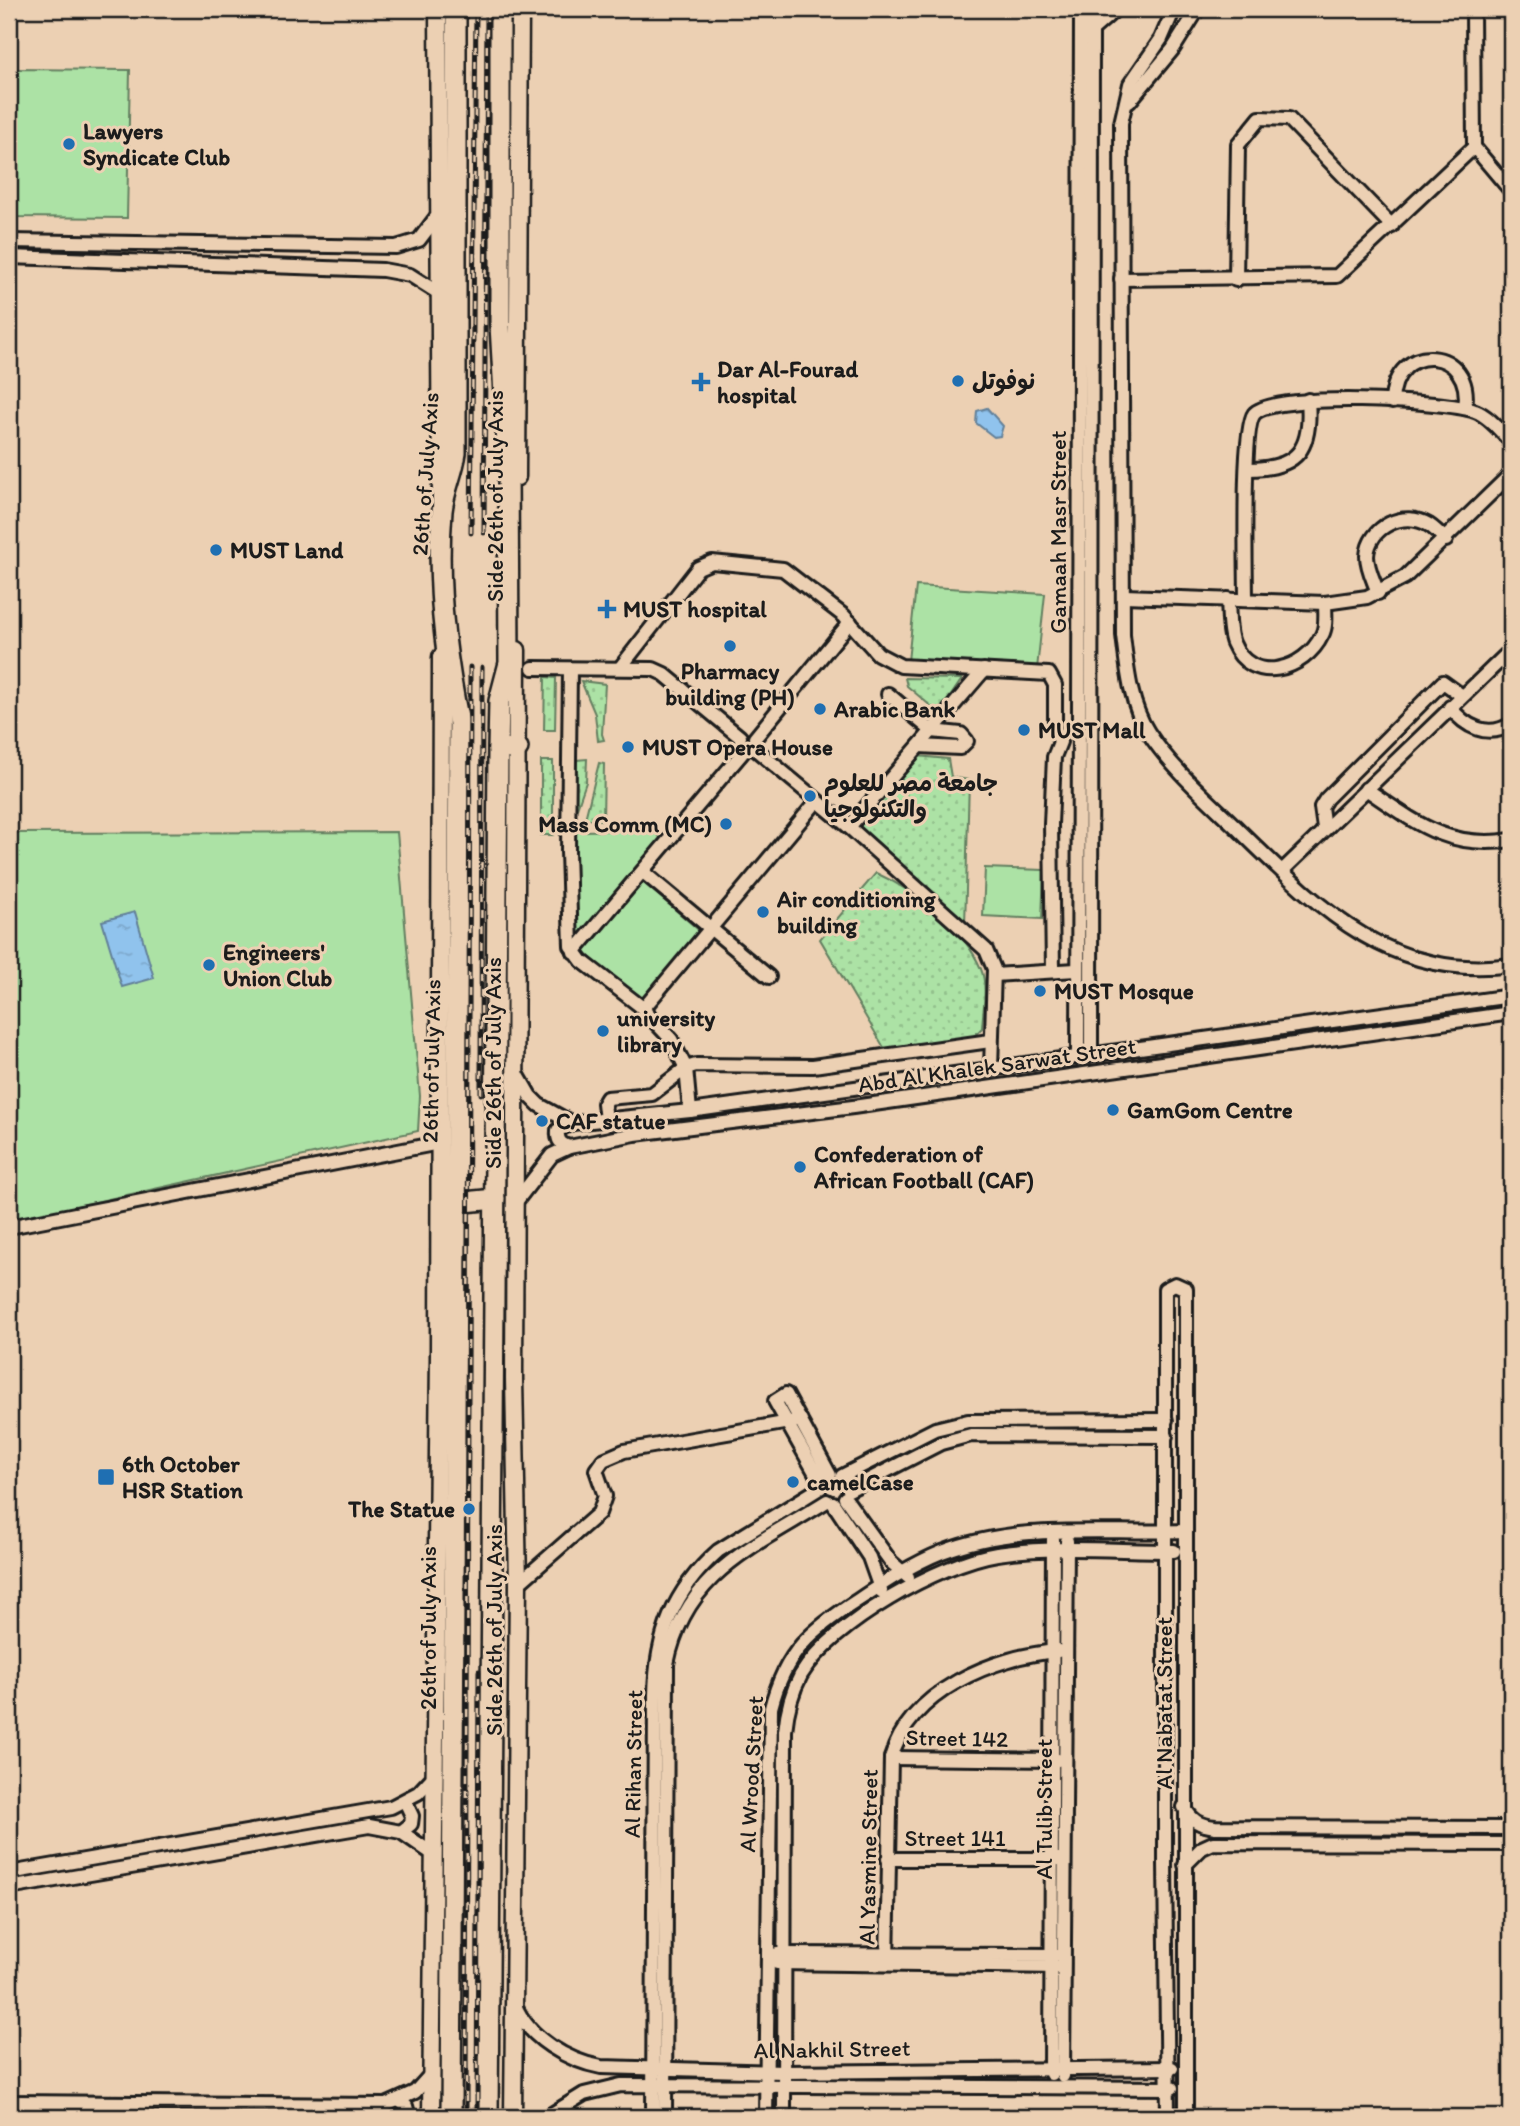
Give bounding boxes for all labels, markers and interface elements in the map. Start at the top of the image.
place label: Lawyers Syndicate Club [83,117,230,171]
marker: Lawyers Syndicate Club [61,136,77,152]
place label: Dar Al-Fourad hospital [717,355,858,409]
place label: نوفوتل [972,367,1035,396]
marker: Dar Al-Fourad hospital [691,372,711,392]
marker: نوفوتل [950,373,966,389]
street label: Side 26th of July Axis [481,390,509,602]
street label: 26th of July Axis [405,391,445,557]
street label: Gamaah Masr Street [1044,430,1072,634]
place label: MUST Land [230,536,344,564]
marker: MUST Land [208,542,224,558]
place label: MUST hospital [623,595,767,623]
marker: MUST hospital [597,599,617,619]
marker: Pharmacy building (PH) [722,638,738,654]
place label: Pharmacy building (PH) [665,657,795,711]
place label: Arabic Bank [833,695,955,723]
marker: Arabic Bank [812,701,828,717]
place label: MUST Mall [1038,716,1146,744]
marker: MUST Mall [1016,722,1032,738]
place label: MUST Opera House [642,733,833,761]
marker: MUST Opera House [620,739,636,755]
place label: جامعة مصر للعلوم والتكنولوجيا [824,769,998,824]
marker: جامعة مصر للعلوم والتكنولوجيا [802,788,818,804]
place label: Mass Comm (MC) [538,810,712,838]
marker: Mass Comm (MC) [718,816,734,832]
place label: Air conditioning building [776,885,937,939]
marker: Air conditioning building [755,904,771,920]
place label: Engineers' Union Club [223,938,332,992]
marker: Engineers' Union Club [201,957,217,973]
street label: Side 26th of July Axis [479,957,507,1169]
place label: MUST Mosque [1054,977,1194,1005]
street label: 26th of July Axis [416,979,446,1143]
marker: MUST Mosque [1032,983,1048,999]
place label: university library [616,1004,715,1058]
marker: university library [595,1023,611,1039]
street label: Abd Al Khalek Sarwat Street [856,1032,1138,1098]
place label: GamGom Centre [1127,1096,1293,1124]
marker: GamGom Centre [1105,1102,1121,1118]
place label: CAF statue [556,1107,666,1135]
marker: CAF statue [534,1113,550,1129]
place label: Confederation of African Football (CAF) [813,1140,1034,1194]
marker: Confederation of African Football (CAF) [792,1159,808,1175]
place label: 6th October HSR Station [122,1450,244,1504]
marker: 6th October HSR Station [96,1467,116,1487]
place label: camelCase [807,1468,914,1496]
marker: camelCase [785,1474,801,1490]
place label: The Statue [347,1495,455,1523]
marker: The Statue [461,1501,477,1517]
street label: Side 26th of July Axis [480,1524,508,1736]
street label: 26th of July Axis [414,1546,442,1710]
street label: Al Nabatat Street [1150,1617,1178,1789]
street label: Al Rihan Street [618,1689,648,1838]
street label: Al Wrood Street [733,1695,769,1853]
street label: Street 142 [905,1723,1009,1753]
street label: Al Tulib Street [1030,1738,1058,1879]
street label: Al Yasmine Street [852,1769,884,1945]
street label: Street 141 [904,1824,1006,1852]
street label: Al Nakhil Street [753,2034,911,2064]

